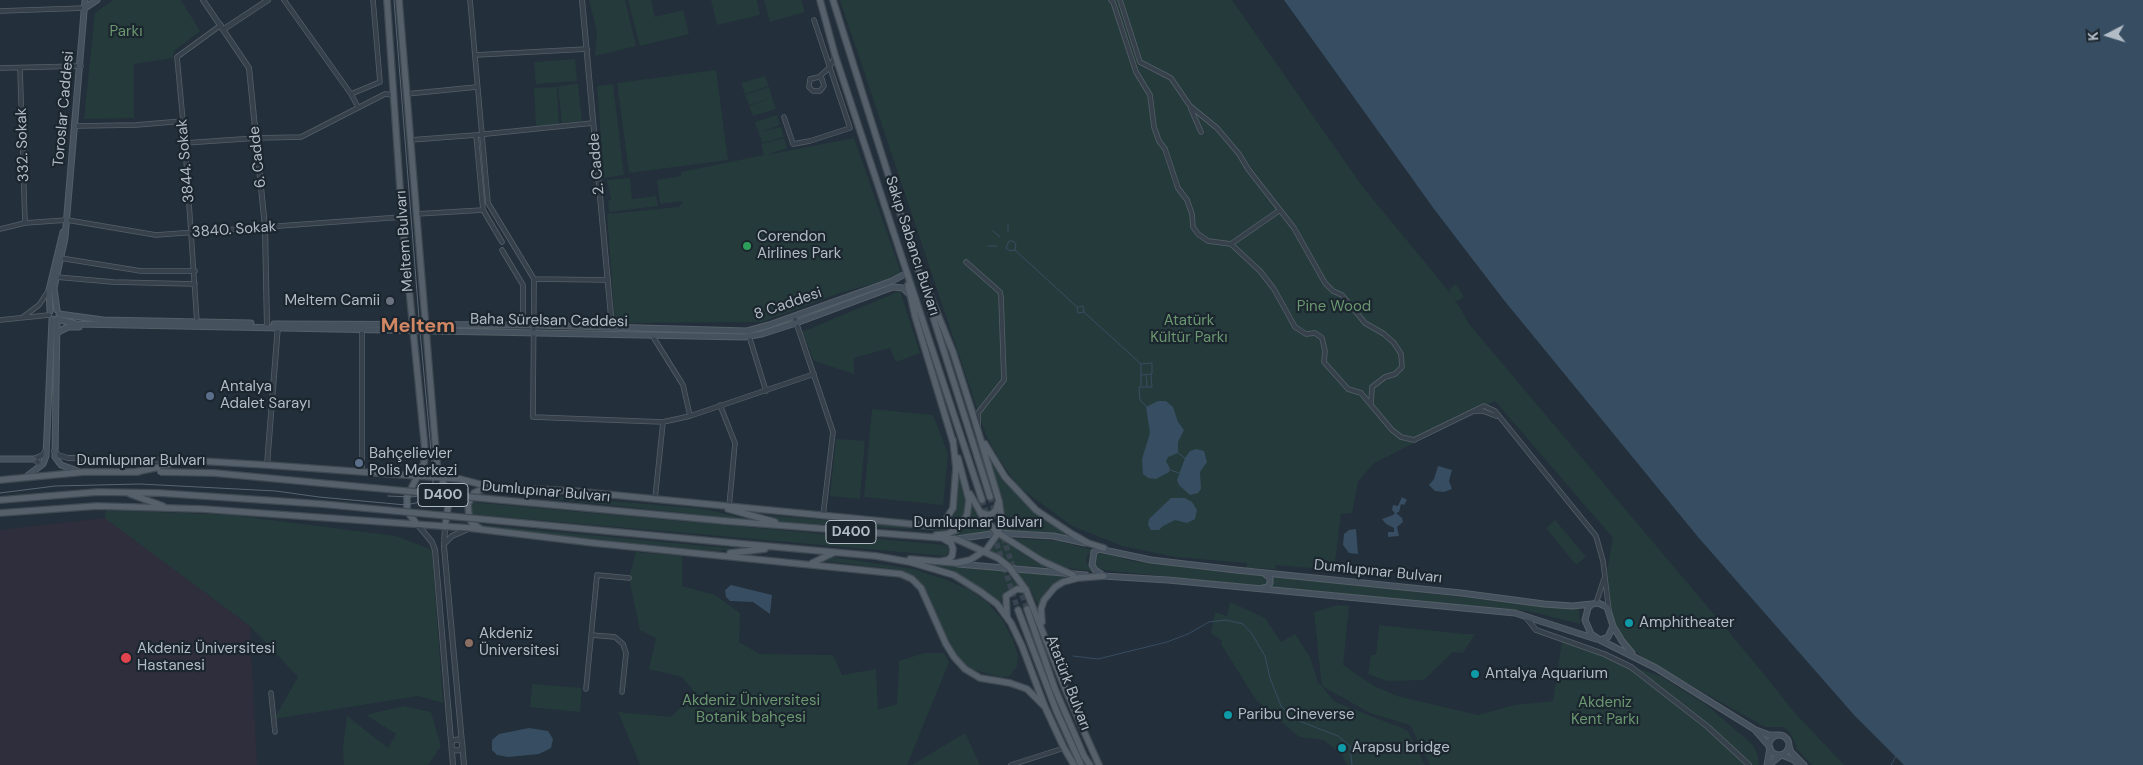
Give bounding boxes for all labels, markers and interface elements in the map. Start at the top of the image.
north arrow [2083,10,2133,60]
park label: Parkı [110,23,142,41]
text: K [2084,31,2102,42]
street label: Toroslar Caddesi [50,50,78,168]
street label: 332. Sokak [13,108,33,182]
street label: 3844. Sokak [173,118,199,204]
street label: 6. Cadde [246,125,270,189]
street label: 2. Cadde [585,132,609,196]
street label: Sakıp Sabancı Bulvarı [881,174,943,318]
street label: Meltem Bulvarı [392,190,418,292]
street label: 3840. Sokak [191,218,277,242]
place label: Corendon Airlines Park [757,228,841,263]
marker: Corendon Airlines Park [741,240,753,252]
street label: 8 Caddesi [752,284,824,324]
place label: Meltem Camii [284,292,380,310]
marker: Meltem Camii [384,295,396,307]
park label: Pine Wood [1297,298,1371,316]
street label: Baha Sürelsan Caddesi [470,311,628,331]
park label: Atatürk Kültür Parkı [1150,312,1228,347]
district label: Meltem [381,315,455,339]
place label: Antalya Adalet Sarayı [220,378,311,413]
marker: Antalya Adalet Sarayı [204,390,216,402]
place label: Bahçelievler Polis Merkezi [369,445,457,480]
street label: Dumlupınar Bulvarı [77,452,205,470]
marker: Bahçelievler Polis Merkezi [353,457,365,469]
street label: Dumlupınar Bulvarı [481,477,611,507]
road number: D400 [418,484,468,506]
street label: Dumlupınar Bulvarı [914,514,1042,532]
road number: D400 [826,520,876,544]
street label: Dumlupınar Bulvarı [1313,556,1443,588]
place label: Amphitheater [1639,614,1735,632]
marker: Amphitheater [1623,617,1635,629]
place label: Akdeniz Üniversitesi [479,625,559,660]
street label: Atatürk Bulvarı [1042,633,1094,733]
marker: Akdeniz Üniversitesi [463,637,475,649]
place label: Akdeniz Üniversitesi Hastanesi [137,640,275,675]
marker: Akdeniz Üniversitesi Hastanesi [119,651,133,665]
place label: Antalya Aquarium [1485,665,1608,683]
marker: Antalya Aquarium [1469,668,1481,680]
park label: Akdeniz Üniversitesi Botanik bahçesi [682,692,820,727]
park label: Akdeniz Kent Parkı [1571,694,1639,729]
place label: Paribu Cineverse [1238,706,1354,724]
marker: Paribu Cineverse [1222,709,1234,721]
place label: Arapsu bridge [1352,739,1450,757]
marker: Arapsu bridge [1336,742,1348,754]

